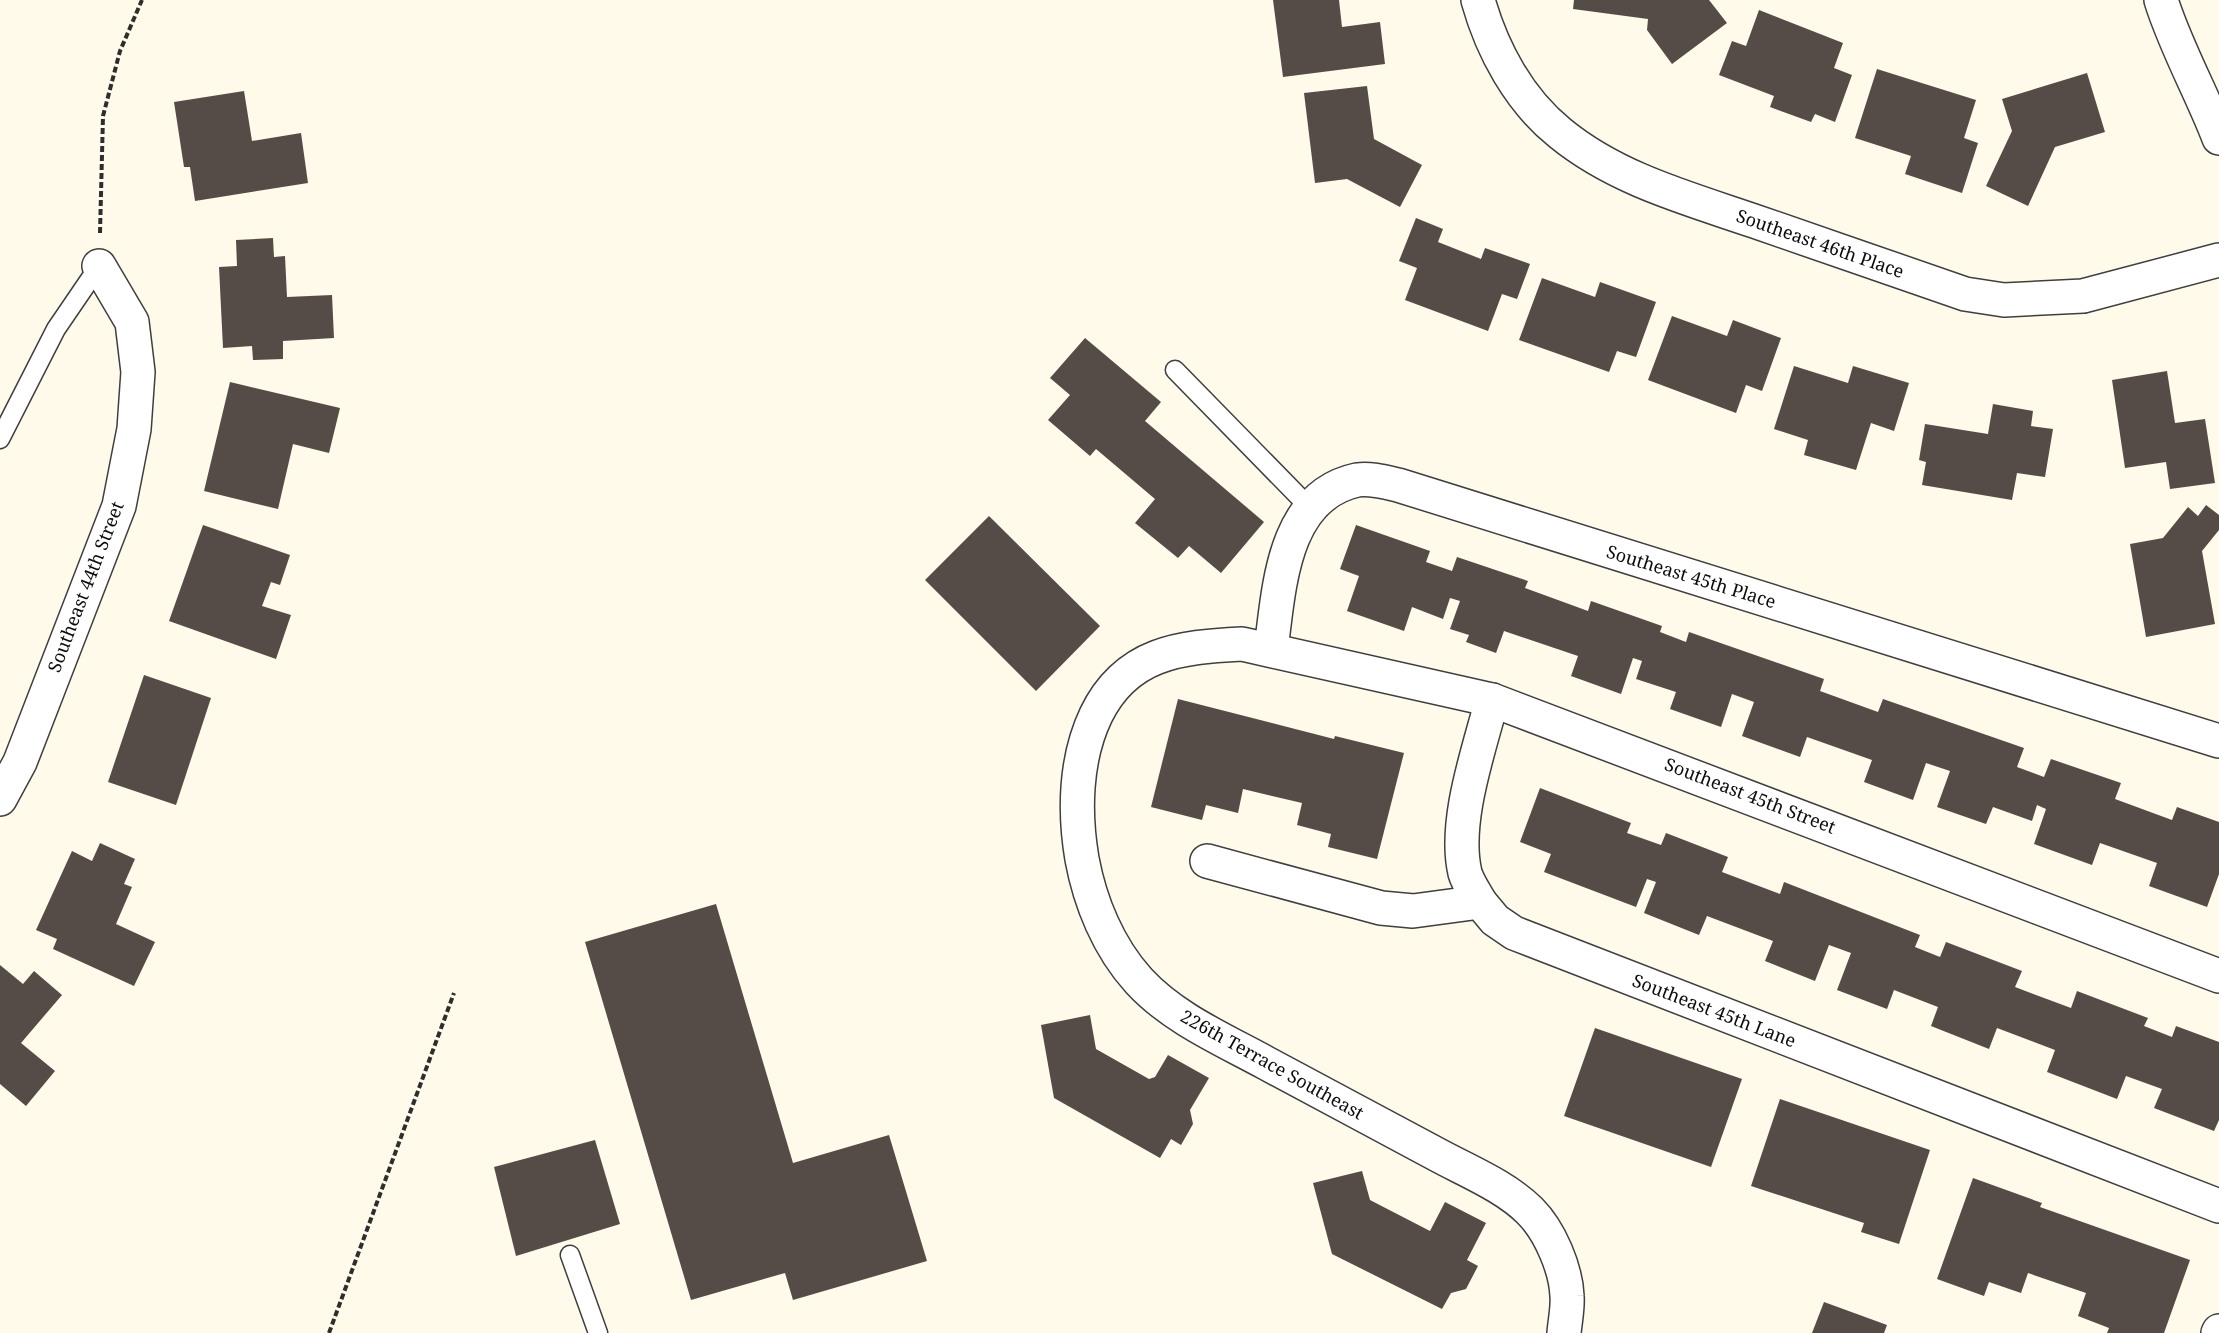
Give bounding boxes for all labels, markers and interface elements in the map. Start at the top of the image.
street label: Southeast 46th Place [1733,203,1907,283]
street label: Southeast 44th Street [41,498,129,675]
street label: Southeast 45th Place [1604,539,1779,613]
street label: Southeast 45th Street [1662,751,1839,839]
street label: Southeast 45th Lane [1629,968,1800,1052]
street label: 226th Terrace Southeast [1177,1004,1368,1125]

